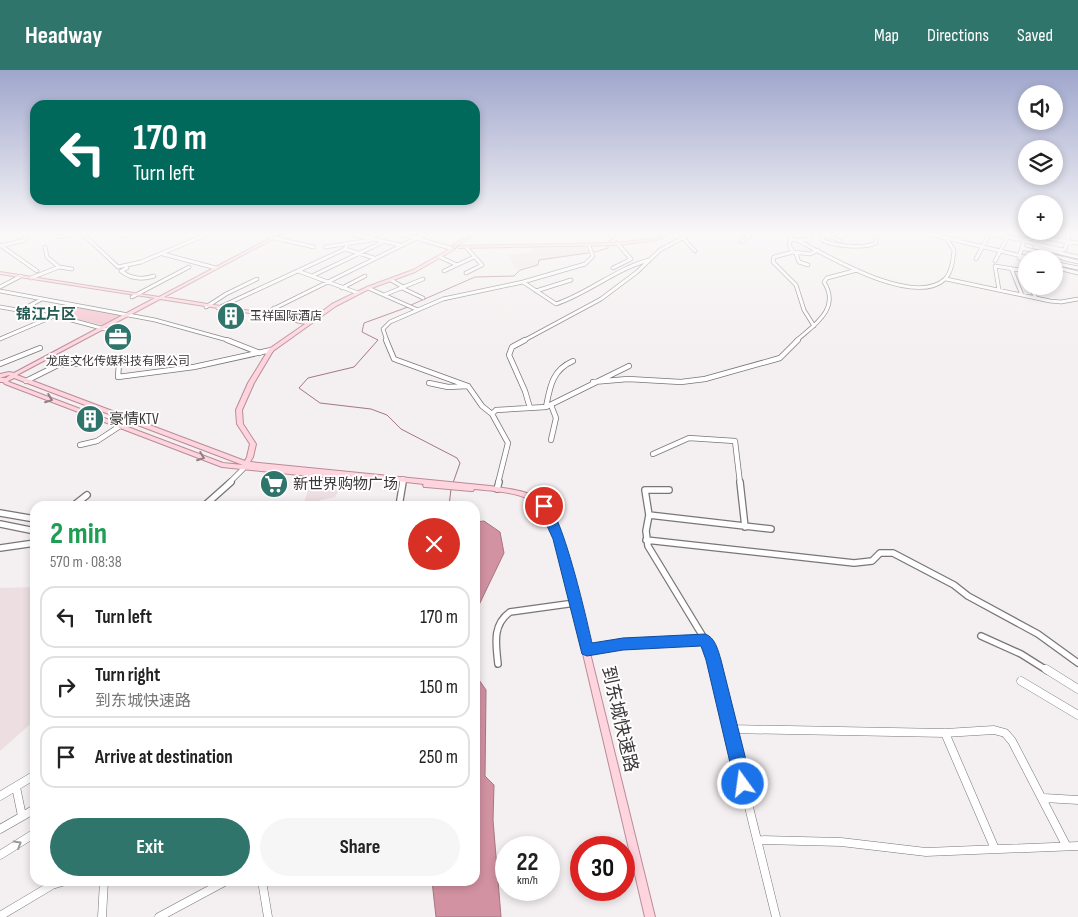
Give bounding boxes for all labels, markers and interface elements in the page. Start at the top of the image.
text: Headway [25,21,102,50]
text: Map [874,25,899,46]
text: Directions [927,25,989,46]
text: Saved [1017,25,1053,46]
map controls [1018,85,1063,295]
button: sound [1018,85,1063,130]
text: 170 m [133,117,207,160]
icon: left [50,120,115,185]
button: layers [1018,140,1063,185]
text: Turn left [133,160,195,187]
button: + [1018,195,1063,240]
button: − [1018,250,1063,295]
building icon: 玉祥国际酒店 [216,301,246,331]
district label: 锦江片区 [16,305,76,324]
place label: 玉祥国际酒店 [250,309,322,324]
office icon: 龙庭文化传媒科技有限公司 [103,322,133,352]
place label: 龙庭文化传媒科技有限公司 [46,354,190,369]
one-way arrow [44,393,53,403]
building icon: 豪情KTV [75,404,105,434]
place label: 豪情KTV [109,410,159,429]
one-way arrow [196,451,205,461]
supermarket icon: 新世界购物广场 [259,469,289,499]
place label: 新世界购物广场 [293,475,398,494]
pin [523,485,565,527]
icon: arrive [530,492,558,520]
text: 2 min [50,516,107,552]
button: close [408,518,460,570]
text: 570 m · 08:38 [50,553,122,572]
icon: left [52,603,80,631]
text: Turn left [95,606,152,629]
text: 170 m [420,606,458,629]
text: Turn right [95,664,160,687]
street label: 到东城快速路 [597,664,642,774]
icon: right [52,673,80,701]
text: 150 m [420,676,458,699]
text: 到东城快速路 [95,692,191,711]
icon: arrive [52,743,80,771]
text: Arrive at destination [95,746,233,769]
text: 250 m [419,746,458,769]
position arrow [716,757,768,809]
button: Exit [50,818,250,876]
button: Share [260,818,460,876]
speed limit sign: 30 [570,836,635,901]
one-way arrow [12,841,21,851]
text: 22 [517,847,538,878]
text: km/h [517,873,538,888]

